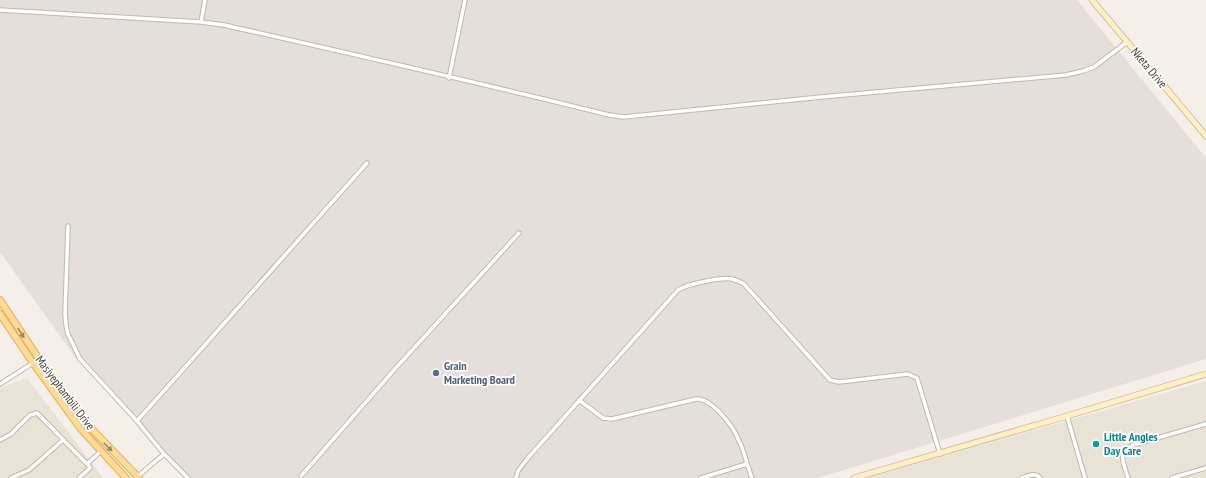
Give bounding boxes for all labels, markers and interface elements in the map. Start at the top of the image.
street label: Nketa Drive [1128,44,1171,91]
one-way arrow [18,327,25,338]
street label: Masiyephambili Drive [33,353,98,433]
place label: Grain Marketing Board [444,358,515,387]
marker: Grain Marketing Board [431,368,441,378]
place label: Little Angles Day Care [1104,429,1158,458]
marker: Little Angles Day Care [1091,439,1101,449]
one-way arrow [103,442,113,452]

